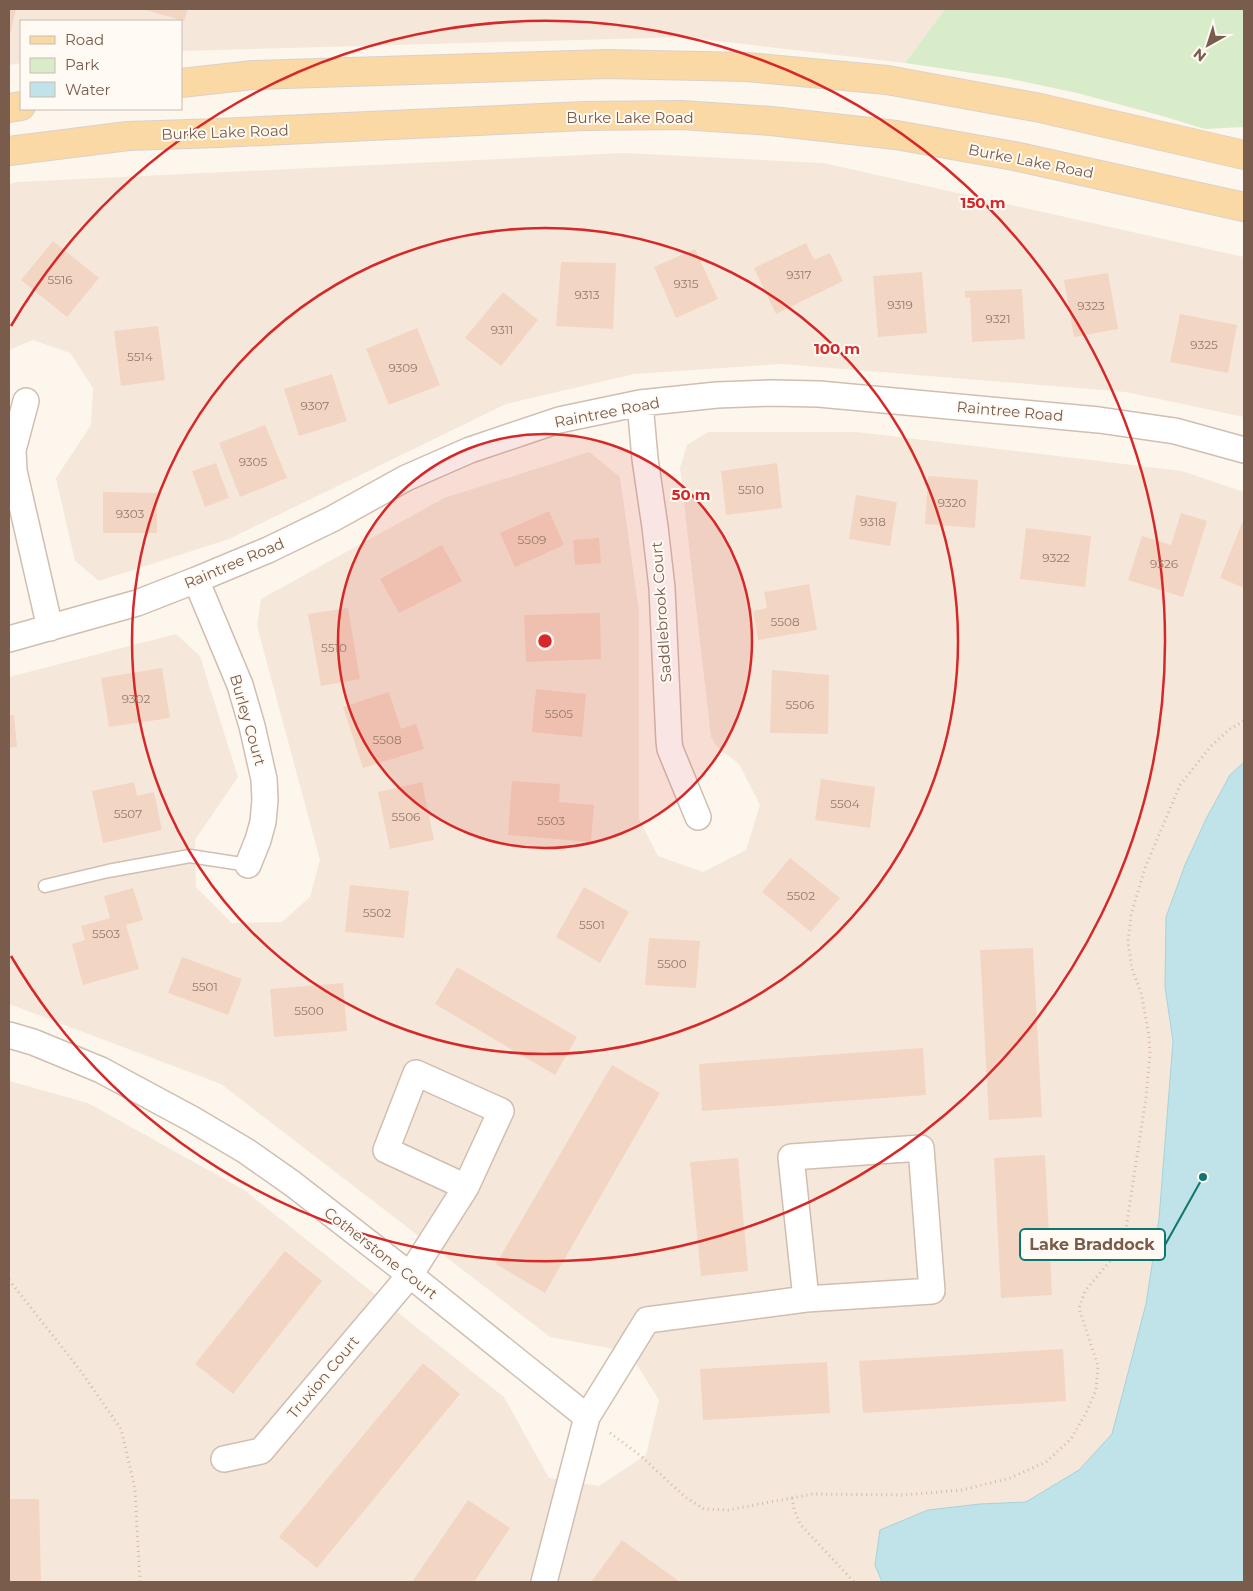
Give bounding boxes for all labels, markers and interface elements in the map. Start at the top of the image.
legend [20,20,182,110]
north arrow [1183,20,1233,70]
text: Road [65,30,104,49]
text: N [1190,45,1210,66]
text: Park [65,55,99,74]
text: Water [65,80,111,99]
street label: Burke Lake Road [566,108,694,127]
street label: Burke Lake Road [161,120,289,144]
street label: Burke Lake Road [967,140,1095,182]
text: 150 m [961,193,1005,212]
house number: 9317 [786,267,812,282]
house number: 5516 [47,272,73,287]
house number: 9315 [673,276,699,291]
house number: 9313 [574,287,600,302]
house number: 9319 [887,297,913,312]
house number: 9323 [1077,298,1105,313]
house number: 9321 [985,311,1011,326]
house number: 9311 [491,322,513,337]
house number: 9325 [1190,337,1218,352]
text: 100 m [814,339,860,358]
house number: 5514 [127,349,153,364]
house number: 9309 [388,360,418,375]
street label: Raintree Road [553,392,661,432]
street label: Raintree Road [956,397,1064,425]
house number: 9307 [301,398,329,413]
house number: 9305 [239,454,268,469]
house number: 5510 [738,482,764,497]
text: 50 m [671,485,711,504]
house number: 9320 [938,495,966,510]
house number: 9303 [116,506,144,521]
house number: 9318 [860,514,886,529]
house number: 5509 [518,532,546,547]
street label: Raintree Road [181,533,287,593]
street label: Saddlebrook Court [647,541,675,683]
house number: 9322 [1042,550,1070,565]
house number: 9326 [1150,556,1178,571]
house number: 5508 [770,614,800,629]
centre of rings [536,632,554,650]
house number: 5510 [321,640,347,655]
street label: Burley Court [226,672,270,768]
house number: 9302 [122,691,151,706]
house number: 5506 [786,697,814,712]
house number: 5505 [545,706,573,721]
house number: 5508 [372,732,402,747]
house number: 5504 [830,796,860,811]
house number: 5507 [114,806,142,821]
house number: 5506 [392,809,420,824]
house number: 5503 [537,813,565,828]
house number: 5502 [787,888,815,903]
house number: 5502 [363,905,391,920]
house number: 5501 [579,917,605,932]
house number: 5503 [92,926,120,941]
house number: 5500 [657,956,687,971]
house number: 5501 [192,979,218,994]
house number: 5500 [294,1003,324,1018]
street label: Cotherstone Court [320,1203,442,1303]
callout: Lake Braddock [1020,1229,1165,1260]
text: Lake Braddock [1029,1235,1155,1254]
street label: Truxion Court [283,1332,363,1422]

